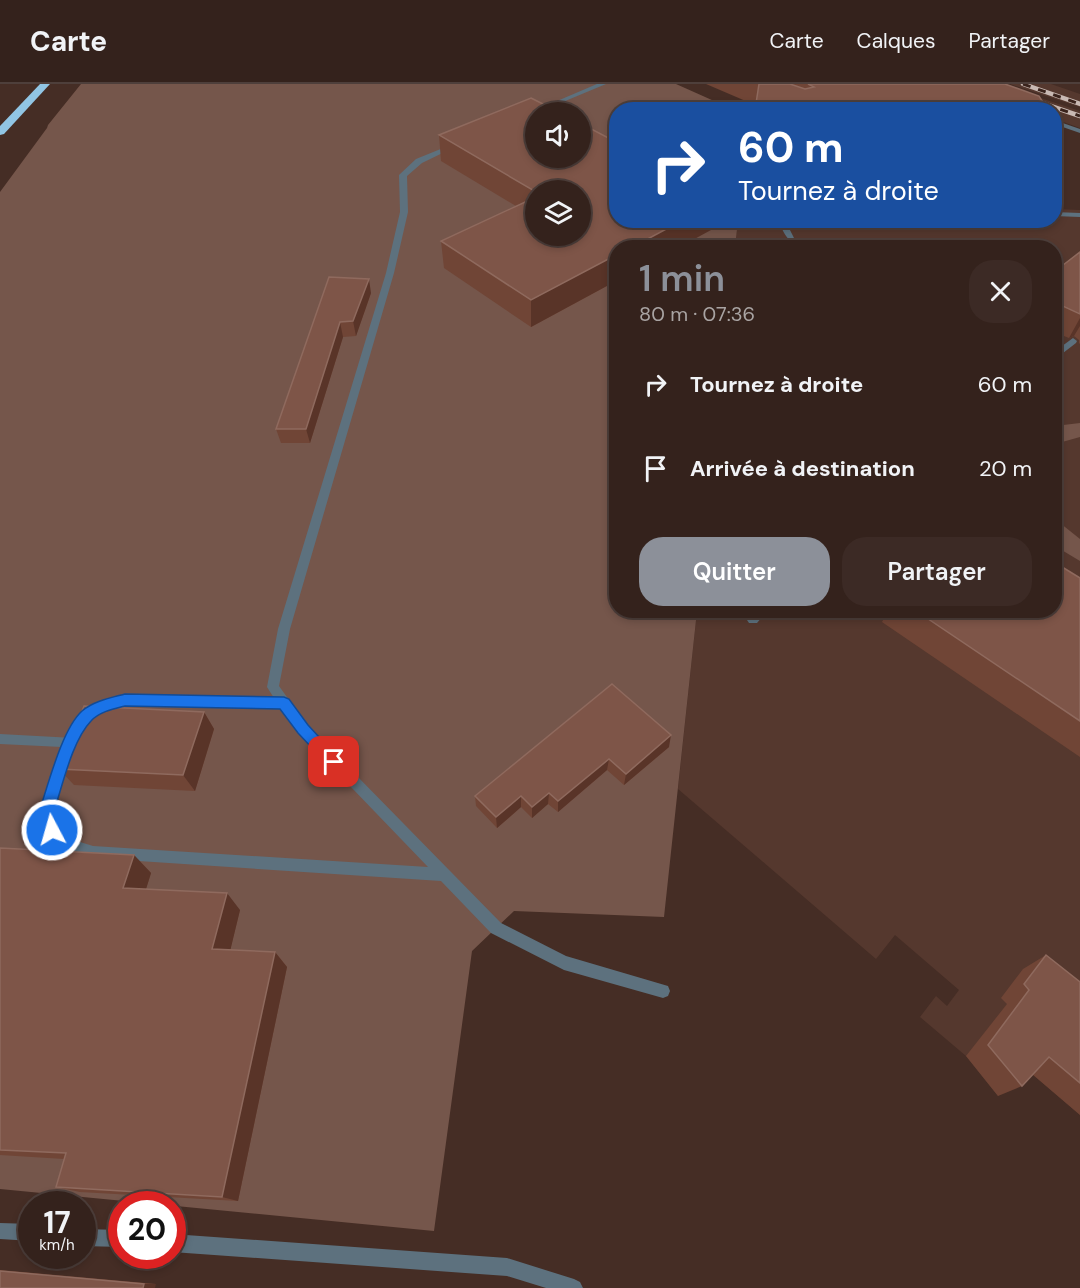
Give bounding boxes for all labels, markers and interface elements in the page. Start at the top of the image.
text: Carte [30,23,107,60]
text: Carte [769,27,824,55]
text: Calques [857,27,935,55]
text: Partager [968,27,1050,55]
map controls [525,102,591,246]
button: sound [525,102,591,168]
text: 60 m [738,120,844,175]
icon: right [639,126,717,204]
text: Tournez à droite [738,173,939,208]
button: layers [525,180,591,246]
text: 1 min [639,255,725,302]
button: close [969,260,1032,323]
text: 80 m · 07:36 [639,301,755,327]
icon: right [639,368,672,401]
text: Tournez à droite [690,370,863,399]
text: 60 m [978,370,1032,399]
icon: arrive [639,452,672,485]
text: Arrivée à destination [690,454,915,483]
text: 20 m [979,454,1032,483]
button: Quitter [639,537,830,606]
button: Partager [842,537,1032,606]
pin [308,736,359,787]
icon: arrive [317,745,350,778]
position arrow [20,798,84,862]
speed limit sign: 20 [108,1191,186,1269]
text: 17 [43,1203,71,1242]
text: km/h [39,1235,75,1255]

